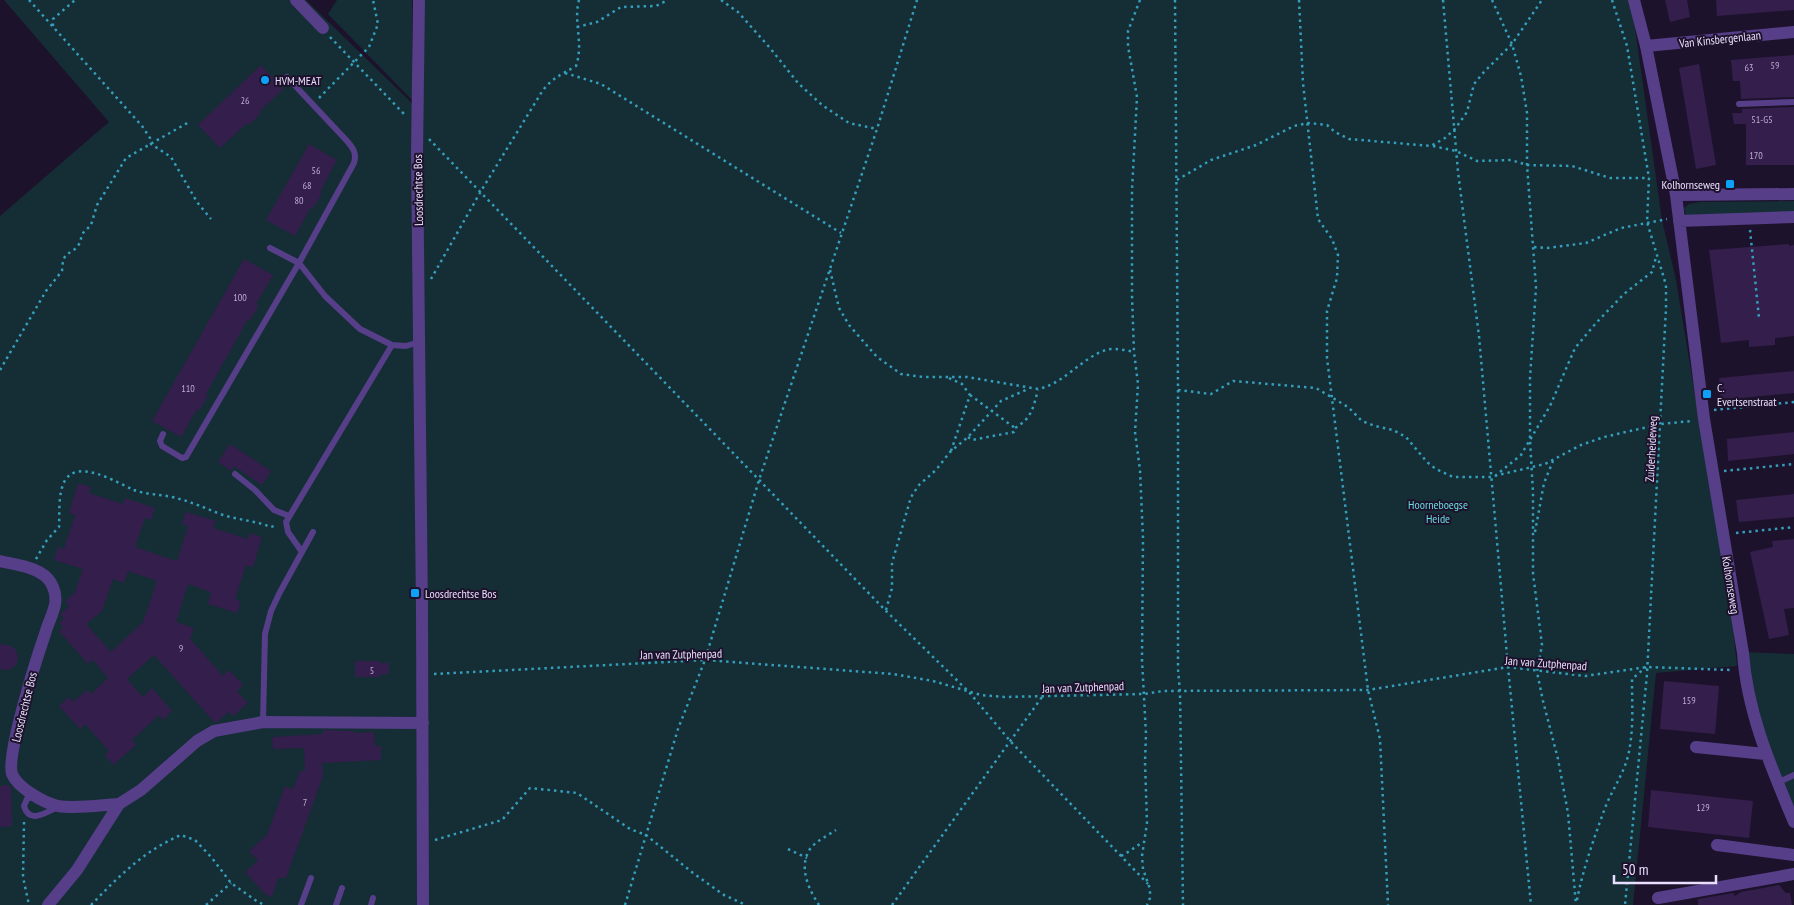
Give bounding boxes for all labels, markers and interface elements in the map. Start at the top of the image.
street label: Van Kinsbergenlaan [1677,27,1762,51]
house number: 59 [1771,59,1780,72]
house number: 63 [1745,61,1754,74]
place label: HVM-MEAT [275,73,322,88]
marker: HVM-MEAT [259,74,271,86]
house number: 26 [241,94,250,107]
house number: 51-G5 [1751,113,1773,126]
house number: 170 [1749,149,1763,162]
street label: Loosdrechtse Bos [410,154,426,226]
house number: 56 [312,164,321,177]
place label: Kolhornseweg [1662,177,1720,192]
marker: Kolhornseweg [1724,178,1736,190]
house number: 68 [303,179,312,192]
house number: 80 [295,194,304,207]
house number: 100 [233,291,247,304]
place label: C. Evertsenstraat [1717,380,1777,409]
house number: 110 [181,382,195,395]
marker: C. Evertsenstraat [1701,388,1713,400]
street label: Zuiderheideweg [1642,416,1660,482]
park label: Hoorneboegse Heide [1408,497,1468,526]
street label: Kolhornseweg [1719,555,1743,615]
place label: Loosdrechtse Bos [425,586,497,601]
marker: Loosdrechtse Bos [409,587,421,599]
house number: 9 [179,642,183,655]
street label: Jan van Zutphenpad [639,646,722,662]
street label: Jan van Zutphenpad [1504,653,1587,673]
house number: 5 [370,664,374,677]
street label: Loosdrechtse Bos [8,670,40,744]
street label: Jan van Zutphenpad [1041,678,1124,696]
house number: 159 [1682,694,1696,707]
house number: 7 [303,796,307,809]
house number: 129 [1696,801,1710,814]
scale bar [1614,852,1716,884]
text: 50 m [1622,860,1648,879]

